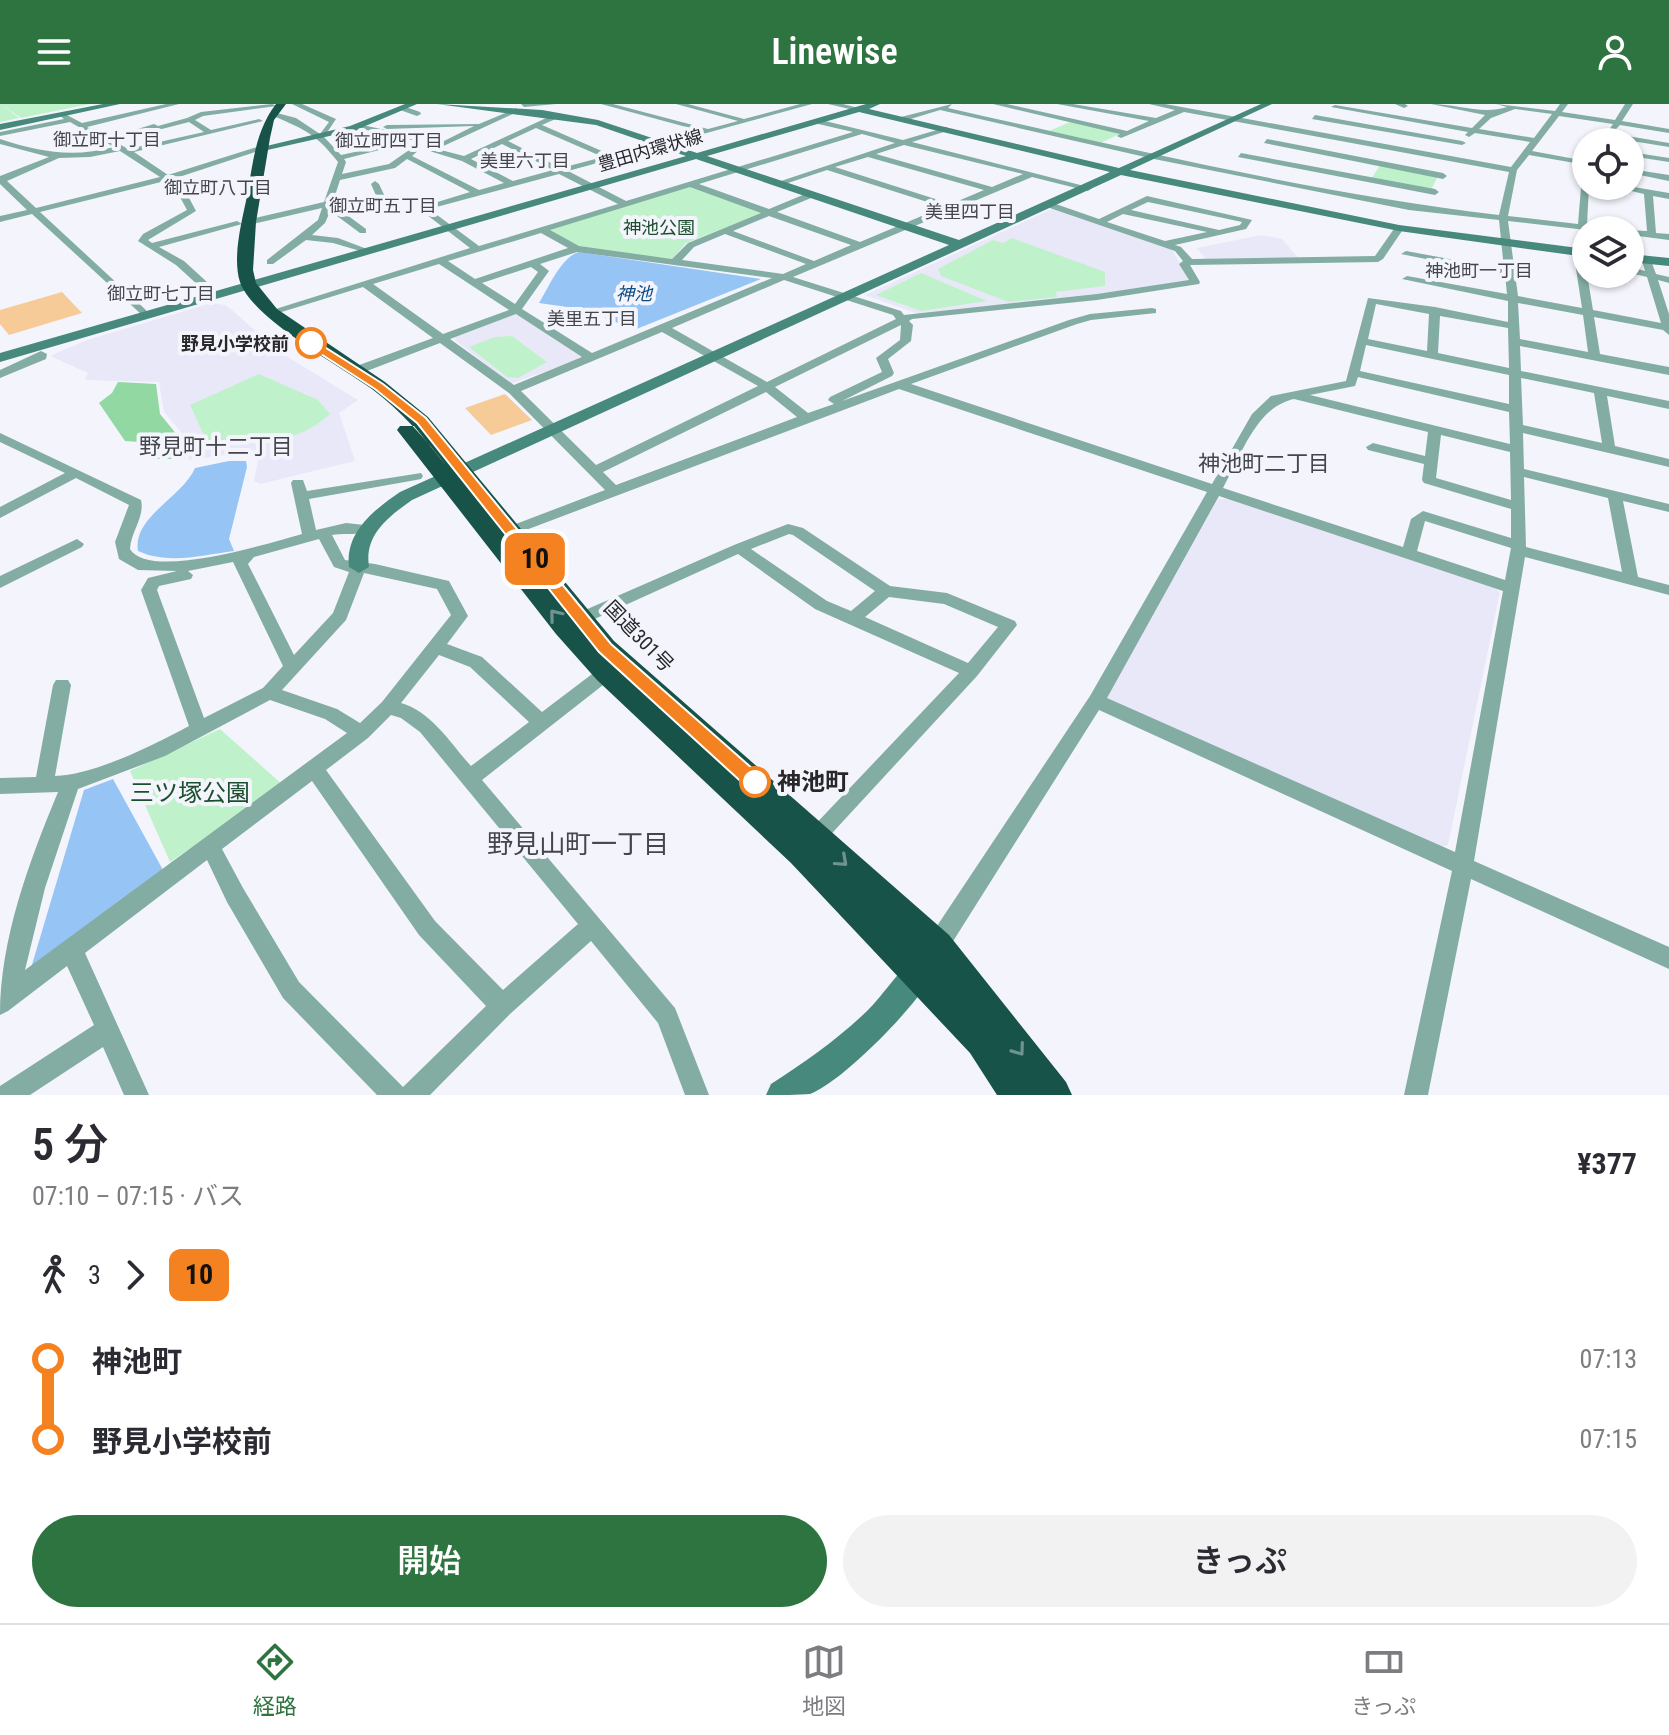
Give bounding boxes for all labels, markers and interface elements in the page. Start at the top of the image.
icon: menu [32,30,76,74]
icon: person [1593,30,1637,74]
text: Linewise [771,31,898,73]
street label: 豊田内環状線 [595,125,705,175]
map controls [1572,128,1644,288]
button: locate [1572,128,1644,200]
district label: 御立町十丁目 [53,129,161,150]
district label: 御立町四丁目 [335,130,443,151]
district label: 美里六丁目 [480,150,570,171]
district label: 御立町八丁目 [164,177,272,198]
district label: 御立町五丁目 [329,195,437,216]
district label: 美里四丁目 [925,201,1015,222]
button: layers [1572,216,1644,288]
park label: 神池公園 [623,217,695,238]
district label: 神池町一丁目 [1425,260,1533,281]
district label: 御立町七丁目 [107,283,215,304]
water label: 神池 [616,283,654,304]
district label: 美里五丁目 [547,308,637,329]
marker: 野見小学校前 [296,328,326,358]
place label: 野見小学校前 [181,333,289,354]
district label: 野見町十二丁目 [139,434,293,459]
district label: 神池町二丁目 [1198,451,1330,476]
line badge: 10 [499,533,571,585]
text: 10 [521,542,549,575]
street label: 国道301号 [599,595,679,677]
one-way arrow [550,610,565,624]
marker: 神池町 [740,767,770,797]
place label: 神池町 [777,768,849,796]
park label: 三ツ塚公園 [130,779,250,807]
district label: 野見山町一丁目 [487,829,669,859]
one-way arrow [833,851,848,865]
one-way arrow [1010,1041,1024,1055]
text: 5 分 [32,1119,108,1171]
text: ¥377 [1577,1146,1637,1181]
text: 07:10 – 07:15 · バス [32,1181,244,1211]
icon: walk [32,1253,76,1297]
icon: forward [113,1253,157,1297]
text: 10 [185,1258,213,1291]
text: 3 [88,1260,101,1290]
text: 神池町 [92,1344,182,1379]
text: 07:13 [1580,1344,1637,1374]
text: 野見小学校前 [92,1424,272,1459]
text: 07:15 [1580,1424,1637,1454]
button: 開始 [32,1515,827,1607]
button: きっぷ [843,1515,1637,1607]
tab: 経路 [253,1640,297,1720]
tab: 地図 [802,1640,846,1720]
tab: きっぷ [1351,1640,1416,1720]

